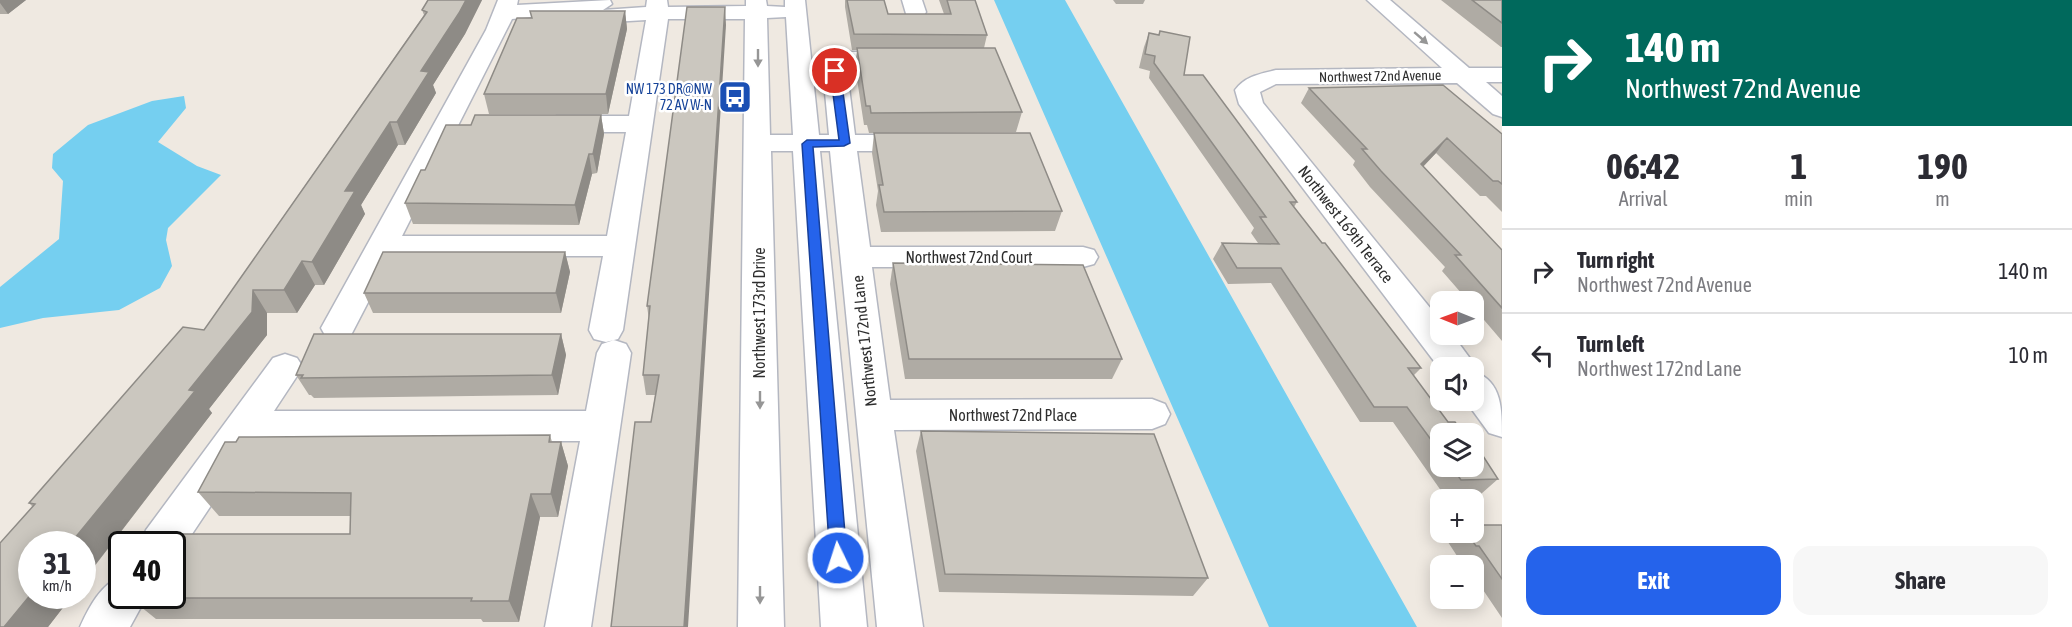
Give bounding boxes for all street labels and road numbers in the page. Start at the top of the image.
street label: Northwest 72nd Avenue [1319,67,1441,85]
street label: Northwest 169th Terrace [1295,162,1397,286]
street label: Northwest 173rd Drive [750,247,768,379]
street label: Northwest 72nd Court [905,248,1033,266]
street label: Northwest 172nd Lane [848,275,880,407]
street label: Northwest 72nd Place [949,406,1077,424]

